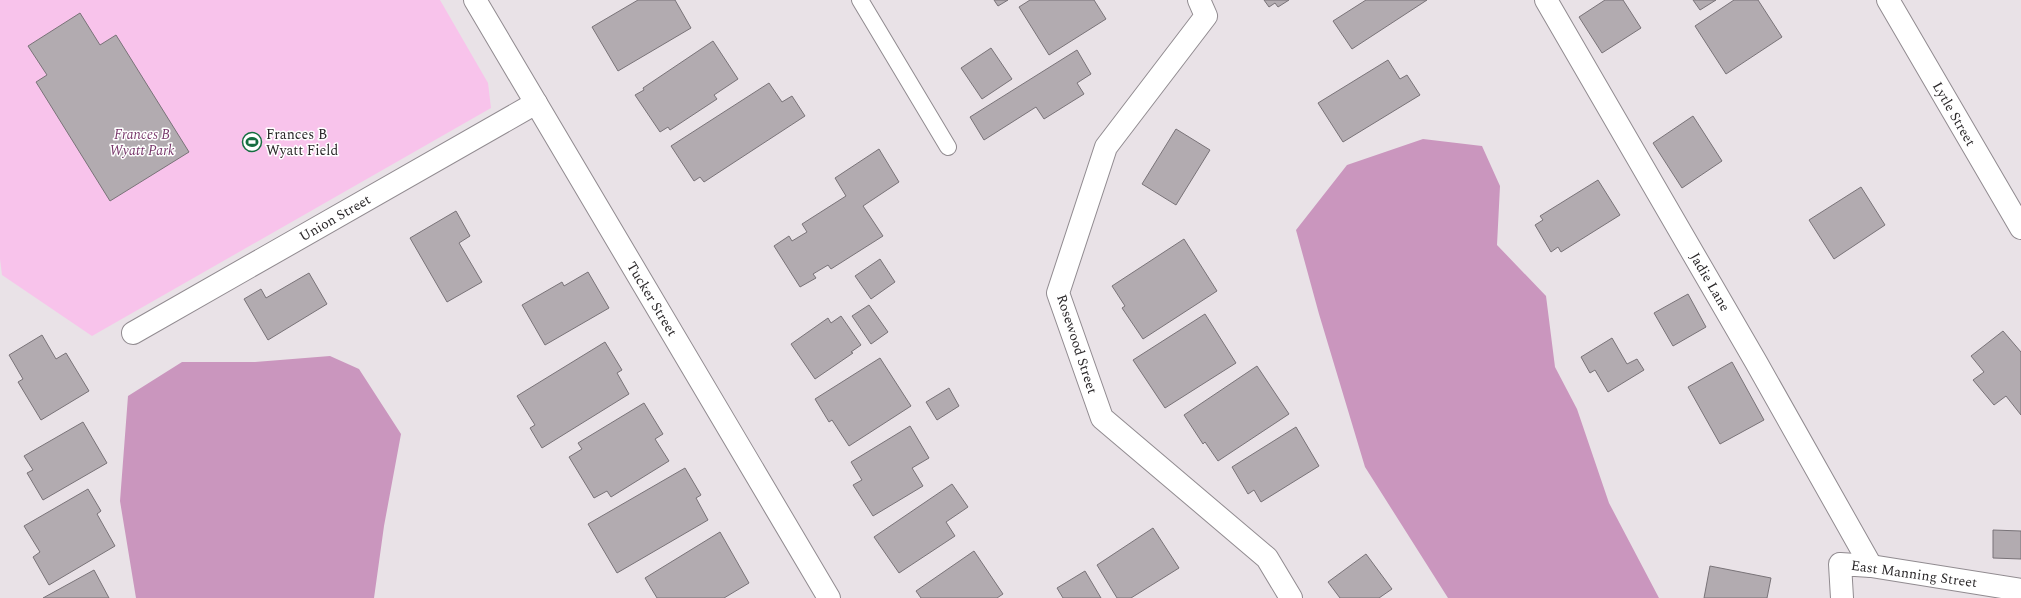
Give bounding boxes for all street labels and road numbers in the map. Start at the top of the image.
street label: Lytle Street [1927,78,1981,150]
street label: Union Street [295,189,375,247]
street label: Jadie Lane [1685,249,1735,316]
street label: Tucker Street [621,258,683,340]
street label: Rosewood Street [1051,292,1103,396]
street label: East Manning Street [1850,555,1978,593]

